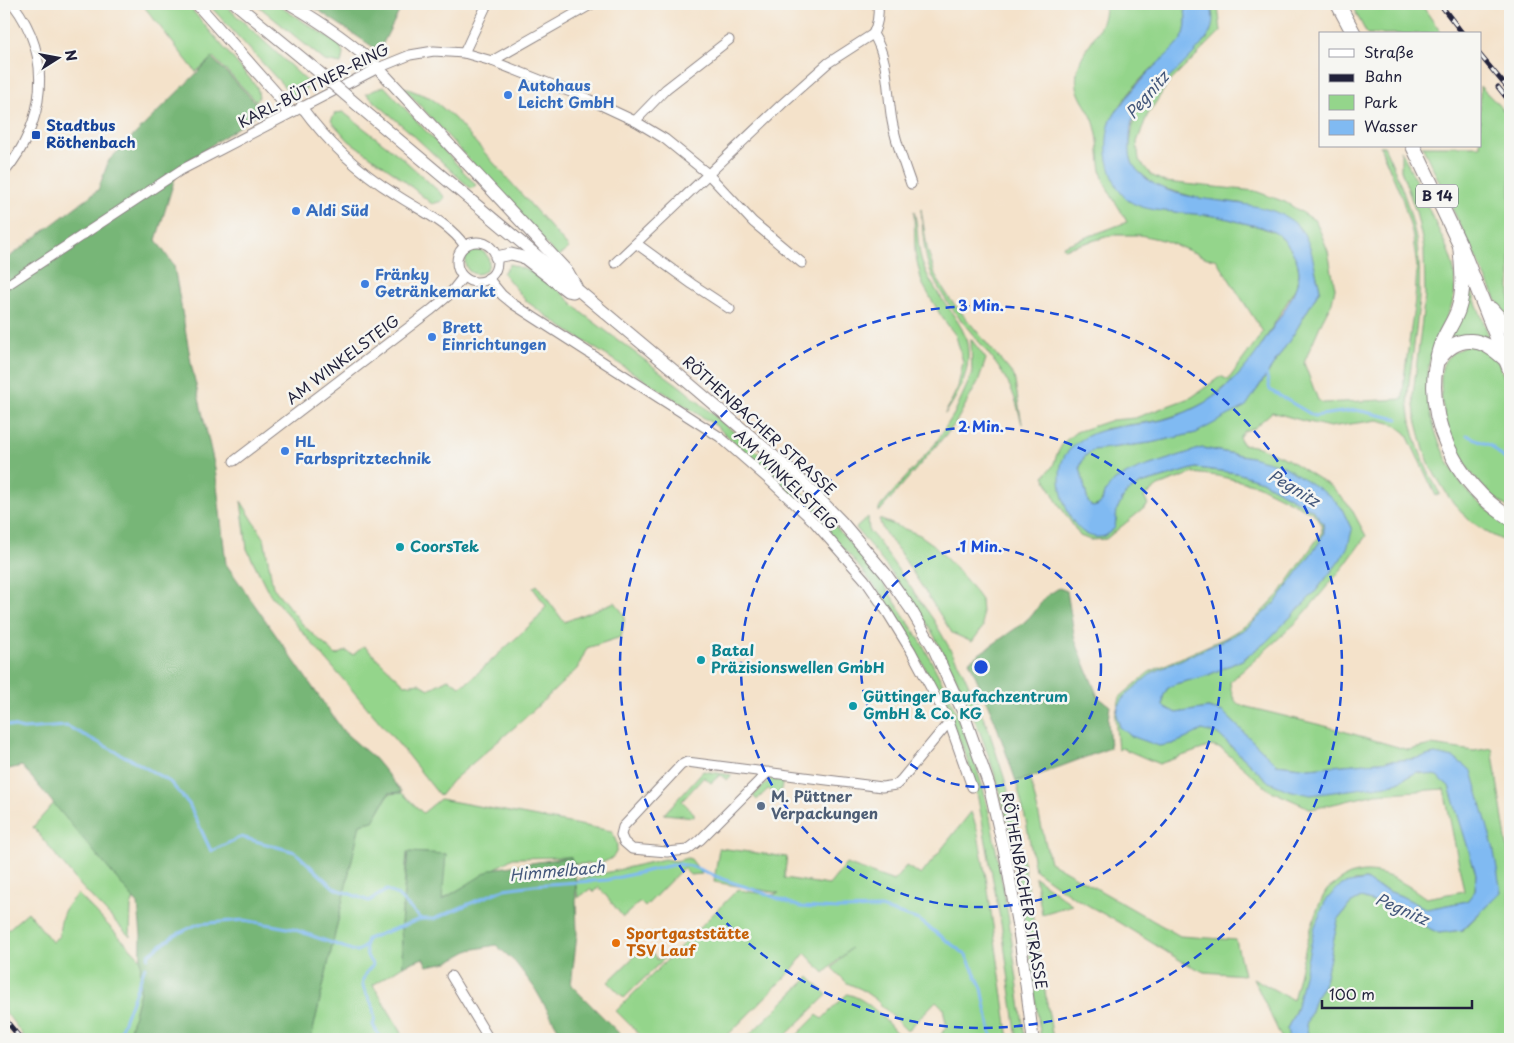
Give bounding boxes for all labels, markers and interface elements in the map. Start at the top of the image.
north arrow [32,32,82,82]
legend [1319,32,1482,148]
street label: KARL-BÜTTNER-RING [233,36,393,133]
text: Straße [1364,40,1414,63]
text: N [60,48,83,63]
water label: Pegnitz [1119,64,1175,123]
text: Bahn [1364,64,1402,87]
place label: Autohaus Leicht GmbH [518,73,615,113]
marker: Autohaus Leicht GmbH [502,89,514,101]
text: Park [1364,90,1398,113]
place label: Stadtbus Röthenbach [46,113,136,153]
text: Wasser [1364,114,1417,137]
marker: Stadtbus Röthenbach [30,129,42,141]
road number: B 14 [1416,185,1458,208]
place label: Aldi Süd [306,198,369,221]
marker: Aldi Süd [290,205,302,217]
place label: Fränky Getränkemarkt [375,262,496,302]
marker: Fränky Getränkemarkt [359,278,371,290]
text: 3 Min. [958,293,1004,316]
street label: AM WINKELSTEIG [281,309,403,409]
place label: Brett Einrichtungen [442,315,546,355]
marker: Brett Einrichtungen [426,331,438,343]
street label: RÖTHENBACHER STRASSE [678,350,842,500]
text: 2 Min. [958,414,1004,437]
street label: AM WINKELSTEIG [730,423,844,535]
place label: HL Farbspritztechnik [295,429,431,469]
marker: HL Farbspritztechnik [279,445,291,457]
water label: Pegnitz [1265,463,1326,513]
place label: CoorsTek [410,534,479,557]
text: 1 Min. [960,534,1002,557]
marker: CoorsTek [394,541,406,553]
place label: Batal Präzisionswellen GmbH [711,638,884,678]
marker: Batal Präzisionswellen GmbH [695,654,707,666]
centre of rings [972,658,990,676]
place label: Güttinger Baufachzentrum GmbH & Co. KG [863,684,1068,724]
marker: Güttinger Baufachzentrum GmbH & Co. KG [847,700,859,712]
place label: M. Püttner Verpackungen [771,784,878,824]
street label: RÖTHENBACHER STRASSE [997,790,1054,991]
marker: M. Püttner Verpackungen [755,800,767,812]
water label: Himmelbach [508,854,606,886]
water label: Pegnitz [1372,886,1435,931]
place label: Sportgaststätte TSV Lauf [626,921,749,961]
marker: Sportgaststätte TSV Lauf [610,937,622,949]
scale bar [1322,978,1472,1010]
text: 100 m [1329,982,1375,1005]

